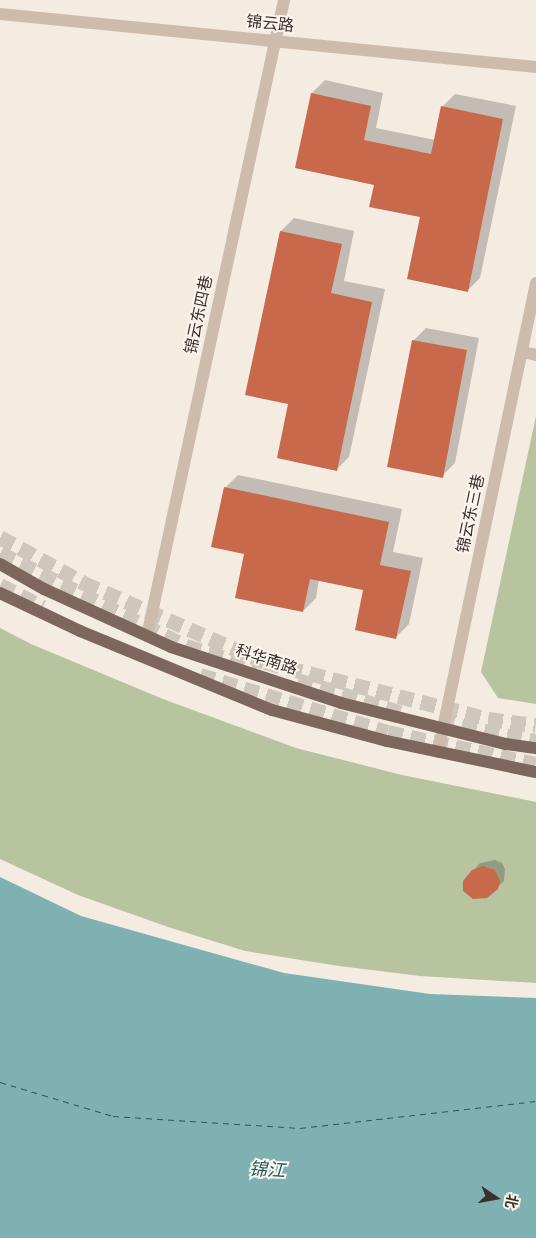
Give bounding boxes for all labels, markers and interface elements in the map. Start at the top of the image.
street label: 锦云路 [245,13,295,37]
street label: 锦云东四巷 [182,274,218,356]
street label: 锦云东三巷 [454,473,490,555]
street label: 科华南路 [233,642,299,680]
water label: 锦江 [248,1159,286,1183]
north arrow [471,1173,521,1223]
text: 北 [501,1193,521,1210]

